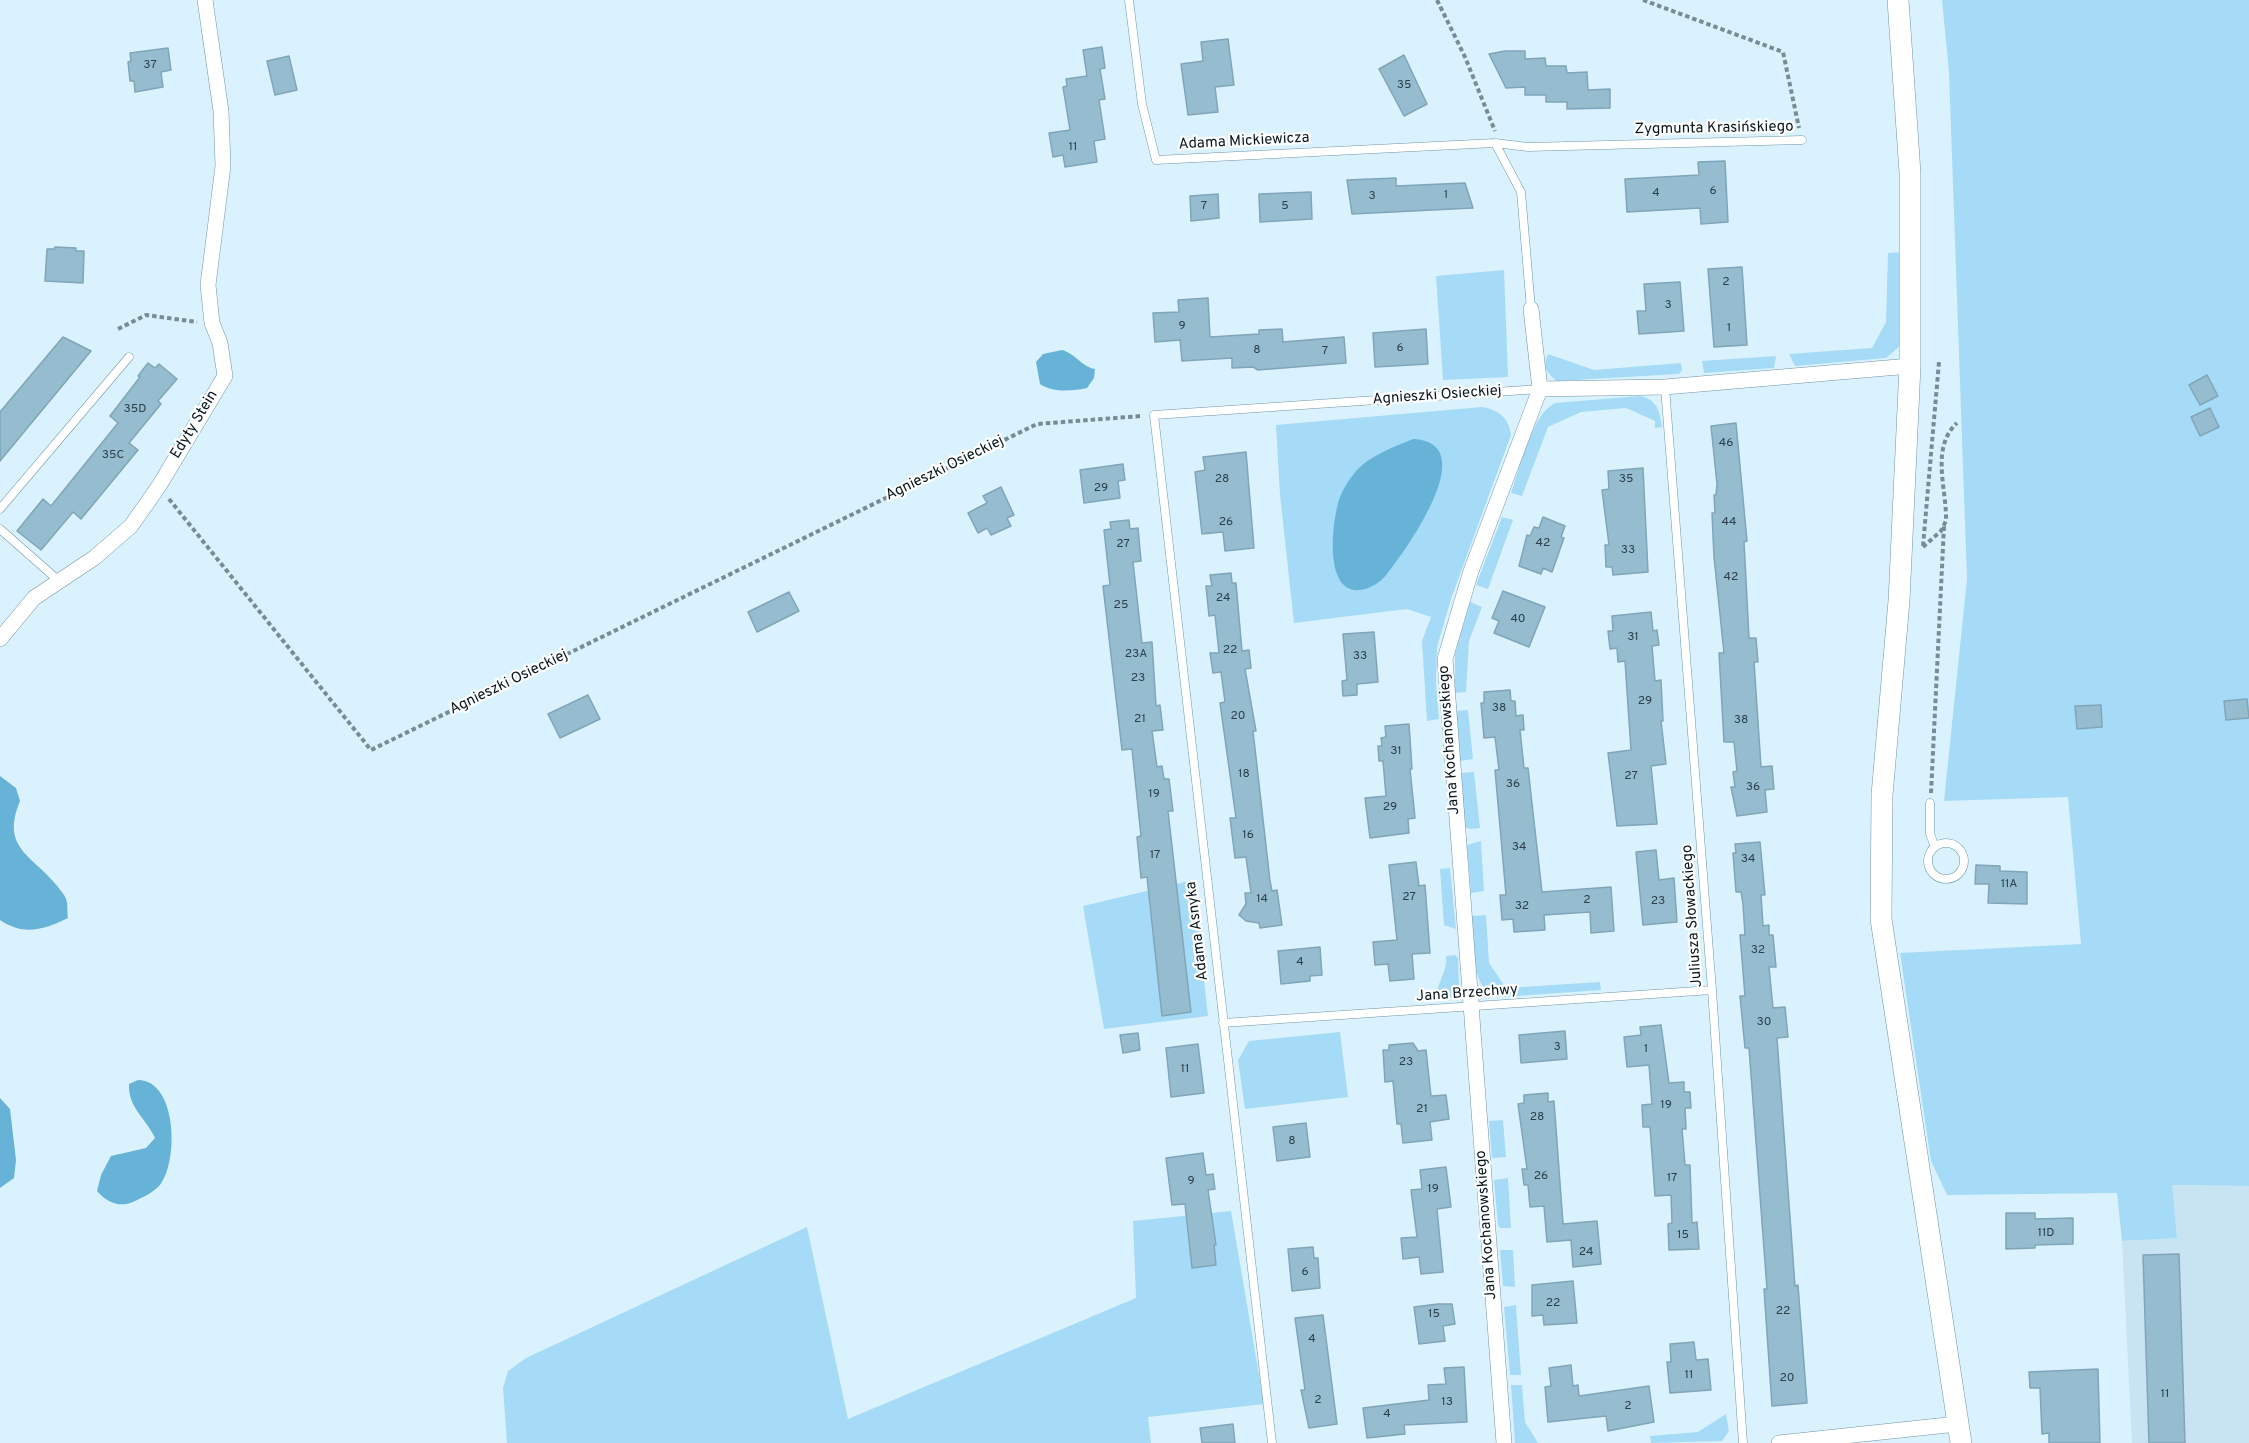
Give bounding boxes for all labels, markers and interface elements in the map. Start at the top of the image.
house number: 37 [143,59,157,73]
house number: 35 [1397,79,1411,93]
street label: Zygmunta Krasińskiego [1634,119,1794,139]
street label: Adama Mickiewicza [1178,130,1310,154]
house number: 11 [1069,141,1077,155]
house number: 6 [1709,185,1717,199]
house number: 4 [1652,187,1660,201]
house number: 1 [1444,189,1448,203]
house number: 3 [1368,190,1376,204]
house number: 7 [1201,200,1207,214]
house number: 5 [1281,200,1289,214]
house number: 2 [1722,276,1730,290]
house number: 3 [1664,299,1672,313]
house number: 9 [1178,320,1186,334]
house number: 1 [1727,322,1731,336]
house number: 6 [1396,342,1404,356]
house number: 8 [1253,344,1261,358]
house number: 7 [1322,345,1328,359]
street label: Agnieszki Osieckiej [1372,383,1502,409]
street label: Edyty Stein [168,388,222,462]
house number: 35D [124,403,146,417]
street label: Agnieszki Osieckiej [883,433,1007,505]
house number: 46 [1719,437,1733,451]
house number: 35C [102,449,124,463]
house number: 28 [1215,473,1229,487]
house number: 35 [1619,473,1633,487]
house number: 29 [1094,482,1108,496]
house number: 26 [1219,516,1233,530]
house number: 44 [1722,516,1736,530]
house number: 42 [1536,537,1550,551]
house number: 27 [1116,538,1130,552]
house number: 33 [1621,544,1635,558]
house number: 42 [1724,571,1738,585]
house number: 24 [1216,592,1230,606]
house number: 25 [1114,599,1128,613]
house number: 40 [1510,613,1526,627]
house number: 31 [1627,631,1639,645]
house number: 22 [1223,644,1237,658]
street label: Agnieszki Osieckiej [447,647,571,719]
house number: 23A [1125,648,1147,662]
house number: 33 [1353,650,1367,664]
street label: Jana Kochanowskiego [1436,665,1464,815]
house number: 23 [1131,672,1145,686]
house number: 29 [1638,695,1652,709]
house number: 38 [1492,702,1506,716]
house number: 20 [1230,710,1246,724]
house number: 21 [1134,713,1146,727]
house number: 38 [1734,714,1748,728]
house number: 31 [1390,745,1402,759]
house number: 18 [1238,768,1250,782]
house number: 27 [1624,770,1638,784]
house number: 36 [1506,778,1520,792]
house number: 36 [1746,781,1760,795]
house number: 19 [1148,788,1160,802]
house number: 29 [1383,801,1397,815]
house number: 16 [1242,829,1254,843]
house number: 34 [1512,841,1526,855]
street label: Juliusza Słowackiego [1679,844,1707,988]
house number: 17 [1150,849,1160,863]
house number: 34 [1741,853,1755,867]
house number: 11A [2001,878,2017,892]
street label: Adama Asnyka [1183,880,1213,982]
house number: 27 [1402,891,1416,905]
house number: 14 [1256,893,1268,907]
house number: 2 [1583,894,1591,908]
house number: 23 [1651,895,1665,909]
house number: 32 [1515,900,1529,914]
house number: 32 [1751,944,1765,958]
house number: 4 [1296,956,1304,970]
street label: Jana Brzechwy [1416,981,1518,1007]
house number: 30 [1757,1016,1771,1030]
house number: 3 [1553,1041,1561,1055]
house number: 1 [1644,1043,1648,1057]
house number: 23 [1399,1056,1413,1070]
house number: 11 [1181,1063,1189,1077]
house number: 19 [1660,1099,1672,1113]
house number: 21 [1416,1103,1428,1117]
house number: 28 [1530,1111,1544,1125]
house number: 8 [1288,1135,1296,1149]
street label: Jana Kochanowskiego [1473,1150,1501,1300]
house number: 26 [1534,1170,1548,1184]
house number: 17 [1667,1172,1677,1186]
house number: 9 [1187,1175,1195,1189]
house number: 19 [1427,1183,1439,1197]
house number: 11D [2037,1227,2055,1241]
house number: 15 [1677,1229,1689,1243]
house number: 24 [1579,1246,1593,1260]
house number: 6 [1301,1266,1309,1280]
house number: 22 [1546,1297,1560,1311]
house number: 22 [1776,1305,1790,1319]
house number: 15 [1428,1308,1440,1322]
house number: 4 [1308,1333,1316,1347]
house number: 11 [1685,1369,1693,1383]
house number: 20 [1779,1372,1795,1386]
house number: 11 [2161,1388,2169,1402]
house number: 2 [1314,1394,1322,1408]
house number: 13 [1441,1396,1453,1410]
house number: 2 [1624,1400,1632,1414]
house number: 4 [1383,1408,1391,1422]

